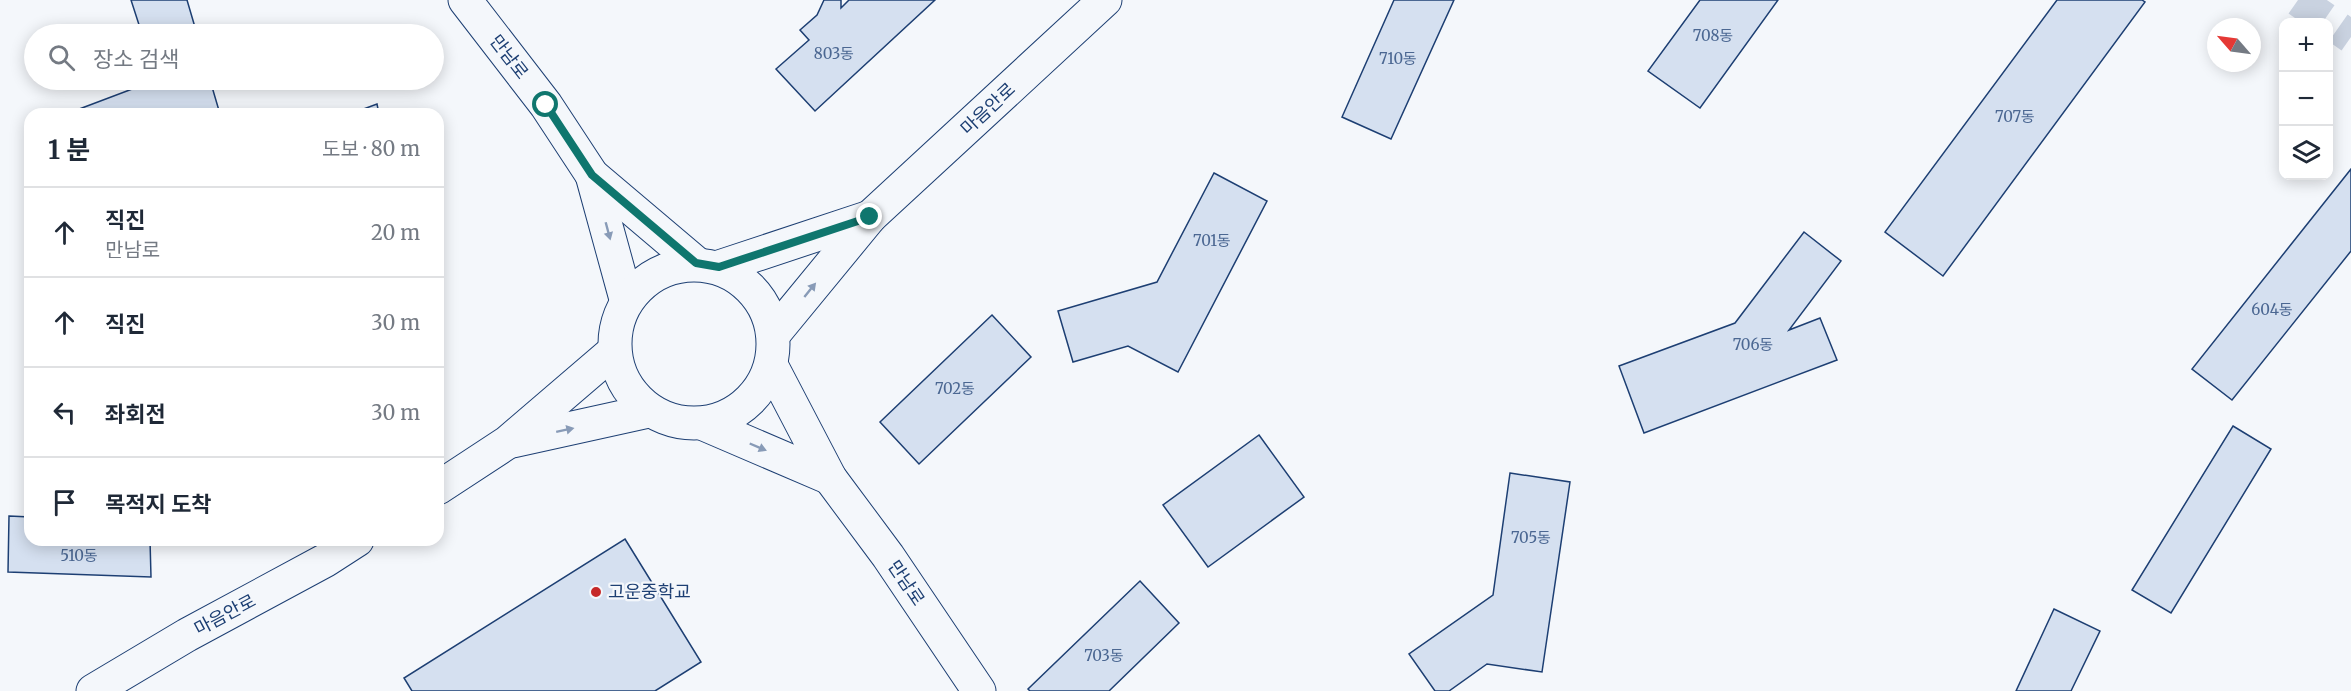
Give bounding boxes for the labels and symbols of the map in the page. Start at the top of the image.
north arrow [2207,18,2261,72]
house number: 708동 [1693,26,1733,45]
street label: 만남로 [485,30,534,83]
house number: 803동 [814,44,854,63]
house number: 710동 [1379,49,1417,68]
street label: 마음안로 [956,78,1020,140]
route start [532,91,558,117]
house number: 707동 [1995,107,2035,126]
route end [856,203,882,229]
one-way arrow [603,222,613,240]
house number: 701동 [1193,231,1231,250]
one-way arrow [804,282,817,298]
house number: 604동 [2251,300,2293,319]
house number: 706동 [1733,335,1773,354]
house number: 702동 [935,379,975,398]
one-way arrow [556,424,575,434]
one-way arrow [750,442,768,452]
house number: 705동 [1511,528,1551,547]
house number: 510동 [60,546,98,565]
street label: 만남로 [883,556,930,610]
place label: 고운중학교 [608,580,691,603]
marker: 고운중학교 [589,585,603,599]
street label: 마음안로 [190,589,259,640]
house number: 703동 [1084,646,1124,665]

